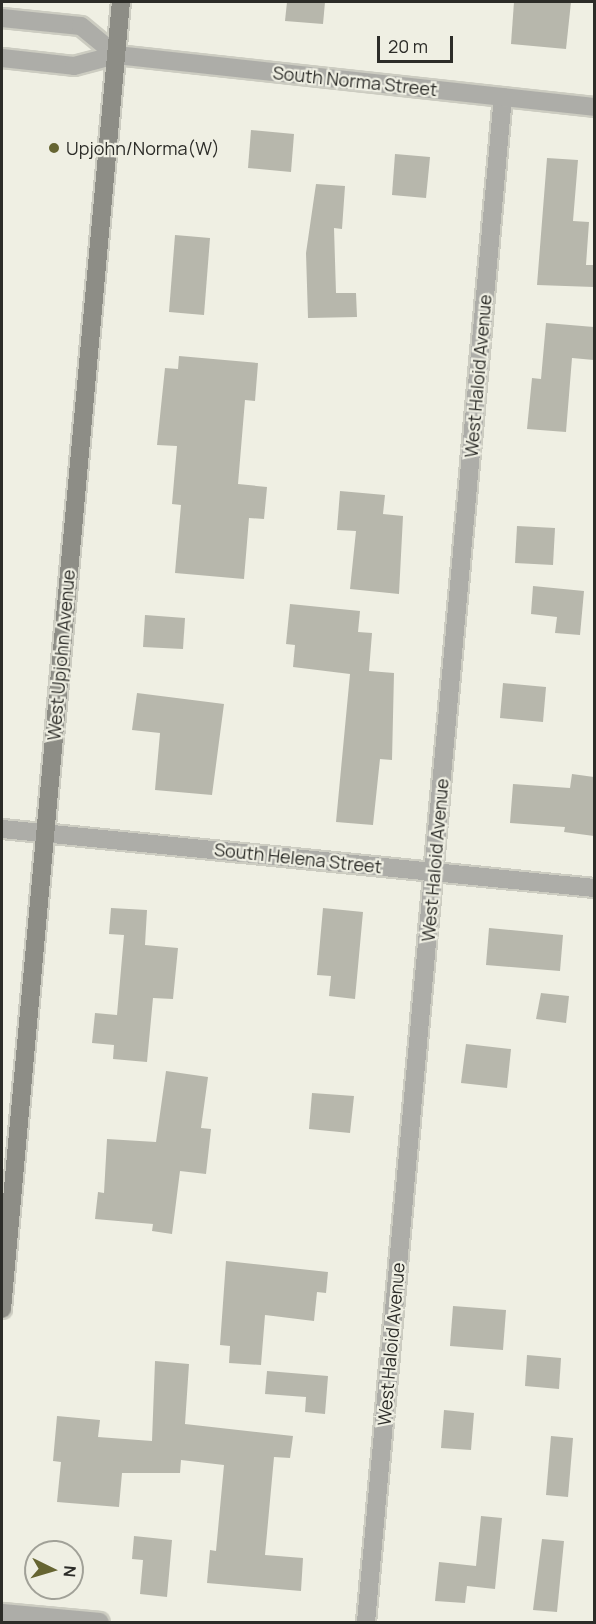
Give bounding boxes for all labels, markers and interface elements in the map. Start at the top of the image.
scale bar [380,24,456,62]
text: 20 m [388,34,428,58]
street label: South Norma Street [272,62,438,100]
place label: Upjohn/Norma(W) [66,137,220,159]
marker: Upjohn/Norma(W) [47,141,61,155]
street label: West Haloid Avenue [460,293,496,459]
street label: West Upjohn Avenue [43,569,79,741]
street label: West Haloid Avenue [417,777,453,943]
street label: South Helena Street [213,838,383,878]
street label: West Haloid Avenue [373,1261,409,1427]
north arrow [24,1540,84,1600]
text: N [58,1565,81,1578]

